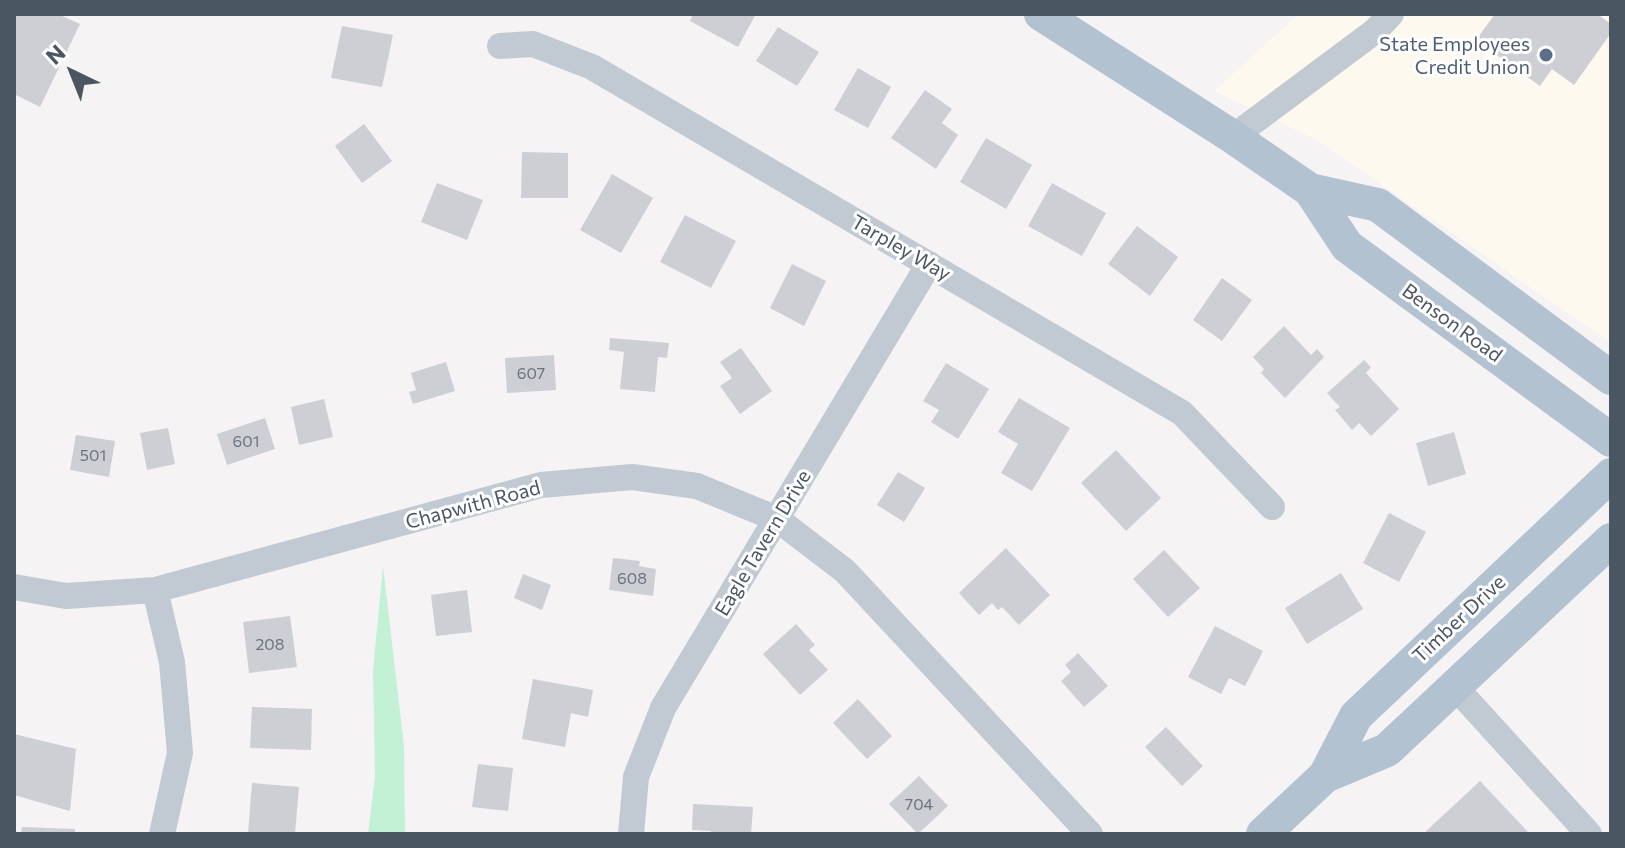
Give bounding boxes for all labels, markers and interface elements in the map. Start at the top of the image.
north arrow [32,32,112,112]
place label: State Employees Credit Union [1379,32,1530,79]
text: N [40,39,71,70]
marker: State Employees Credit Union [1537,46,1555,64]
street label: Tarpley Way [847,210,955,286]
street label: Benson Road [1397,279,1507,367]
house number: 607 [517,364,545,384]
house number: 601 [233,432,259,452]
house number: 501 [80,446,106,466]
street label: Eagle Tavern Drive [710,466,816,620]
street label: Chapwith Road [403,475,543,535]
house number: 608 [617,569,647,589]
street label: Timber Drive [1408,570,1510,668]
house number: 208 [256,635,284,655]
house number: 704 [905,795,933,815]

